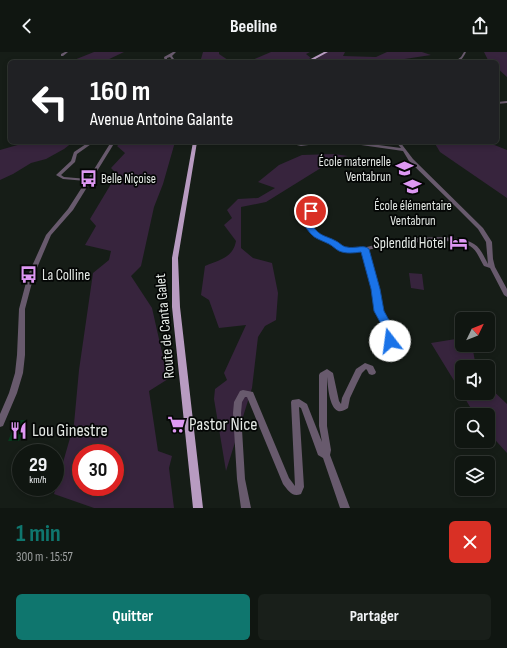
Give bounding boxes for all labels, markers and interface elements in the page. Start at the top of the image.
icon: back [16,15,38,37]
icon: share [469,15,491,37]
text: Beeline [230,16,277,37]
text: 160 m [90,75,150,108]
icon: left [24,76,76,128]
text: Avenue Antoine Galante [90,109,233,130]
place label: École maternelle Ventabrun [318,154,391,185]
school or university icon: École maternelle Ventabrun [394,159,414,179]
bus stop icon: Belle Niçoise [78,169,98,189]
place label: Belle Niçoise [101,171,156,187]
school or university icon: École élémentaire Ventabrun [403,177,423,197]
pin [294,194,328,228]
place label: École élémentaire Ventabrun [374,198,452,229]
icon: arrive [300,200,322,222]
hotel icon: Splendid Hotel [449,233,469,253]
place label: Splendid Hotel [373,234,446,253]
bus stop icon: La Colline [19,265,39,285]
place label: La Colline [42,266,90,285]
street label: Route de Canta Galet [151,272,179,379]
north arrow [455,312,495,352]
map controls [455,312,495,496]
position arrow [369,320,411,362]
button: sound [455,360,495,400]
button: search [455,408,495,448]
supermarket icon: Pastor Nice [166,414,186,434]
place label: Pastor Nice [189,414,258,435]
restaurant icon: Lou Ginestre [9,420,29,440]
place label: Lou Ginestre [32,420,108,441]
speed limit sign: 30 [72,444,124,496]
text: 29 [29,453,47,477]
button: layers [455,456,495,496]
text: km/h [29,474,47,486]
text: 1 min [16,519,61,548]
button: close [449,521,491,563]
text: 300 m · 15:57 [16,549,73,565]
button: Quitter [16,594,250,640]
button: Partager [258,594,491,640]

